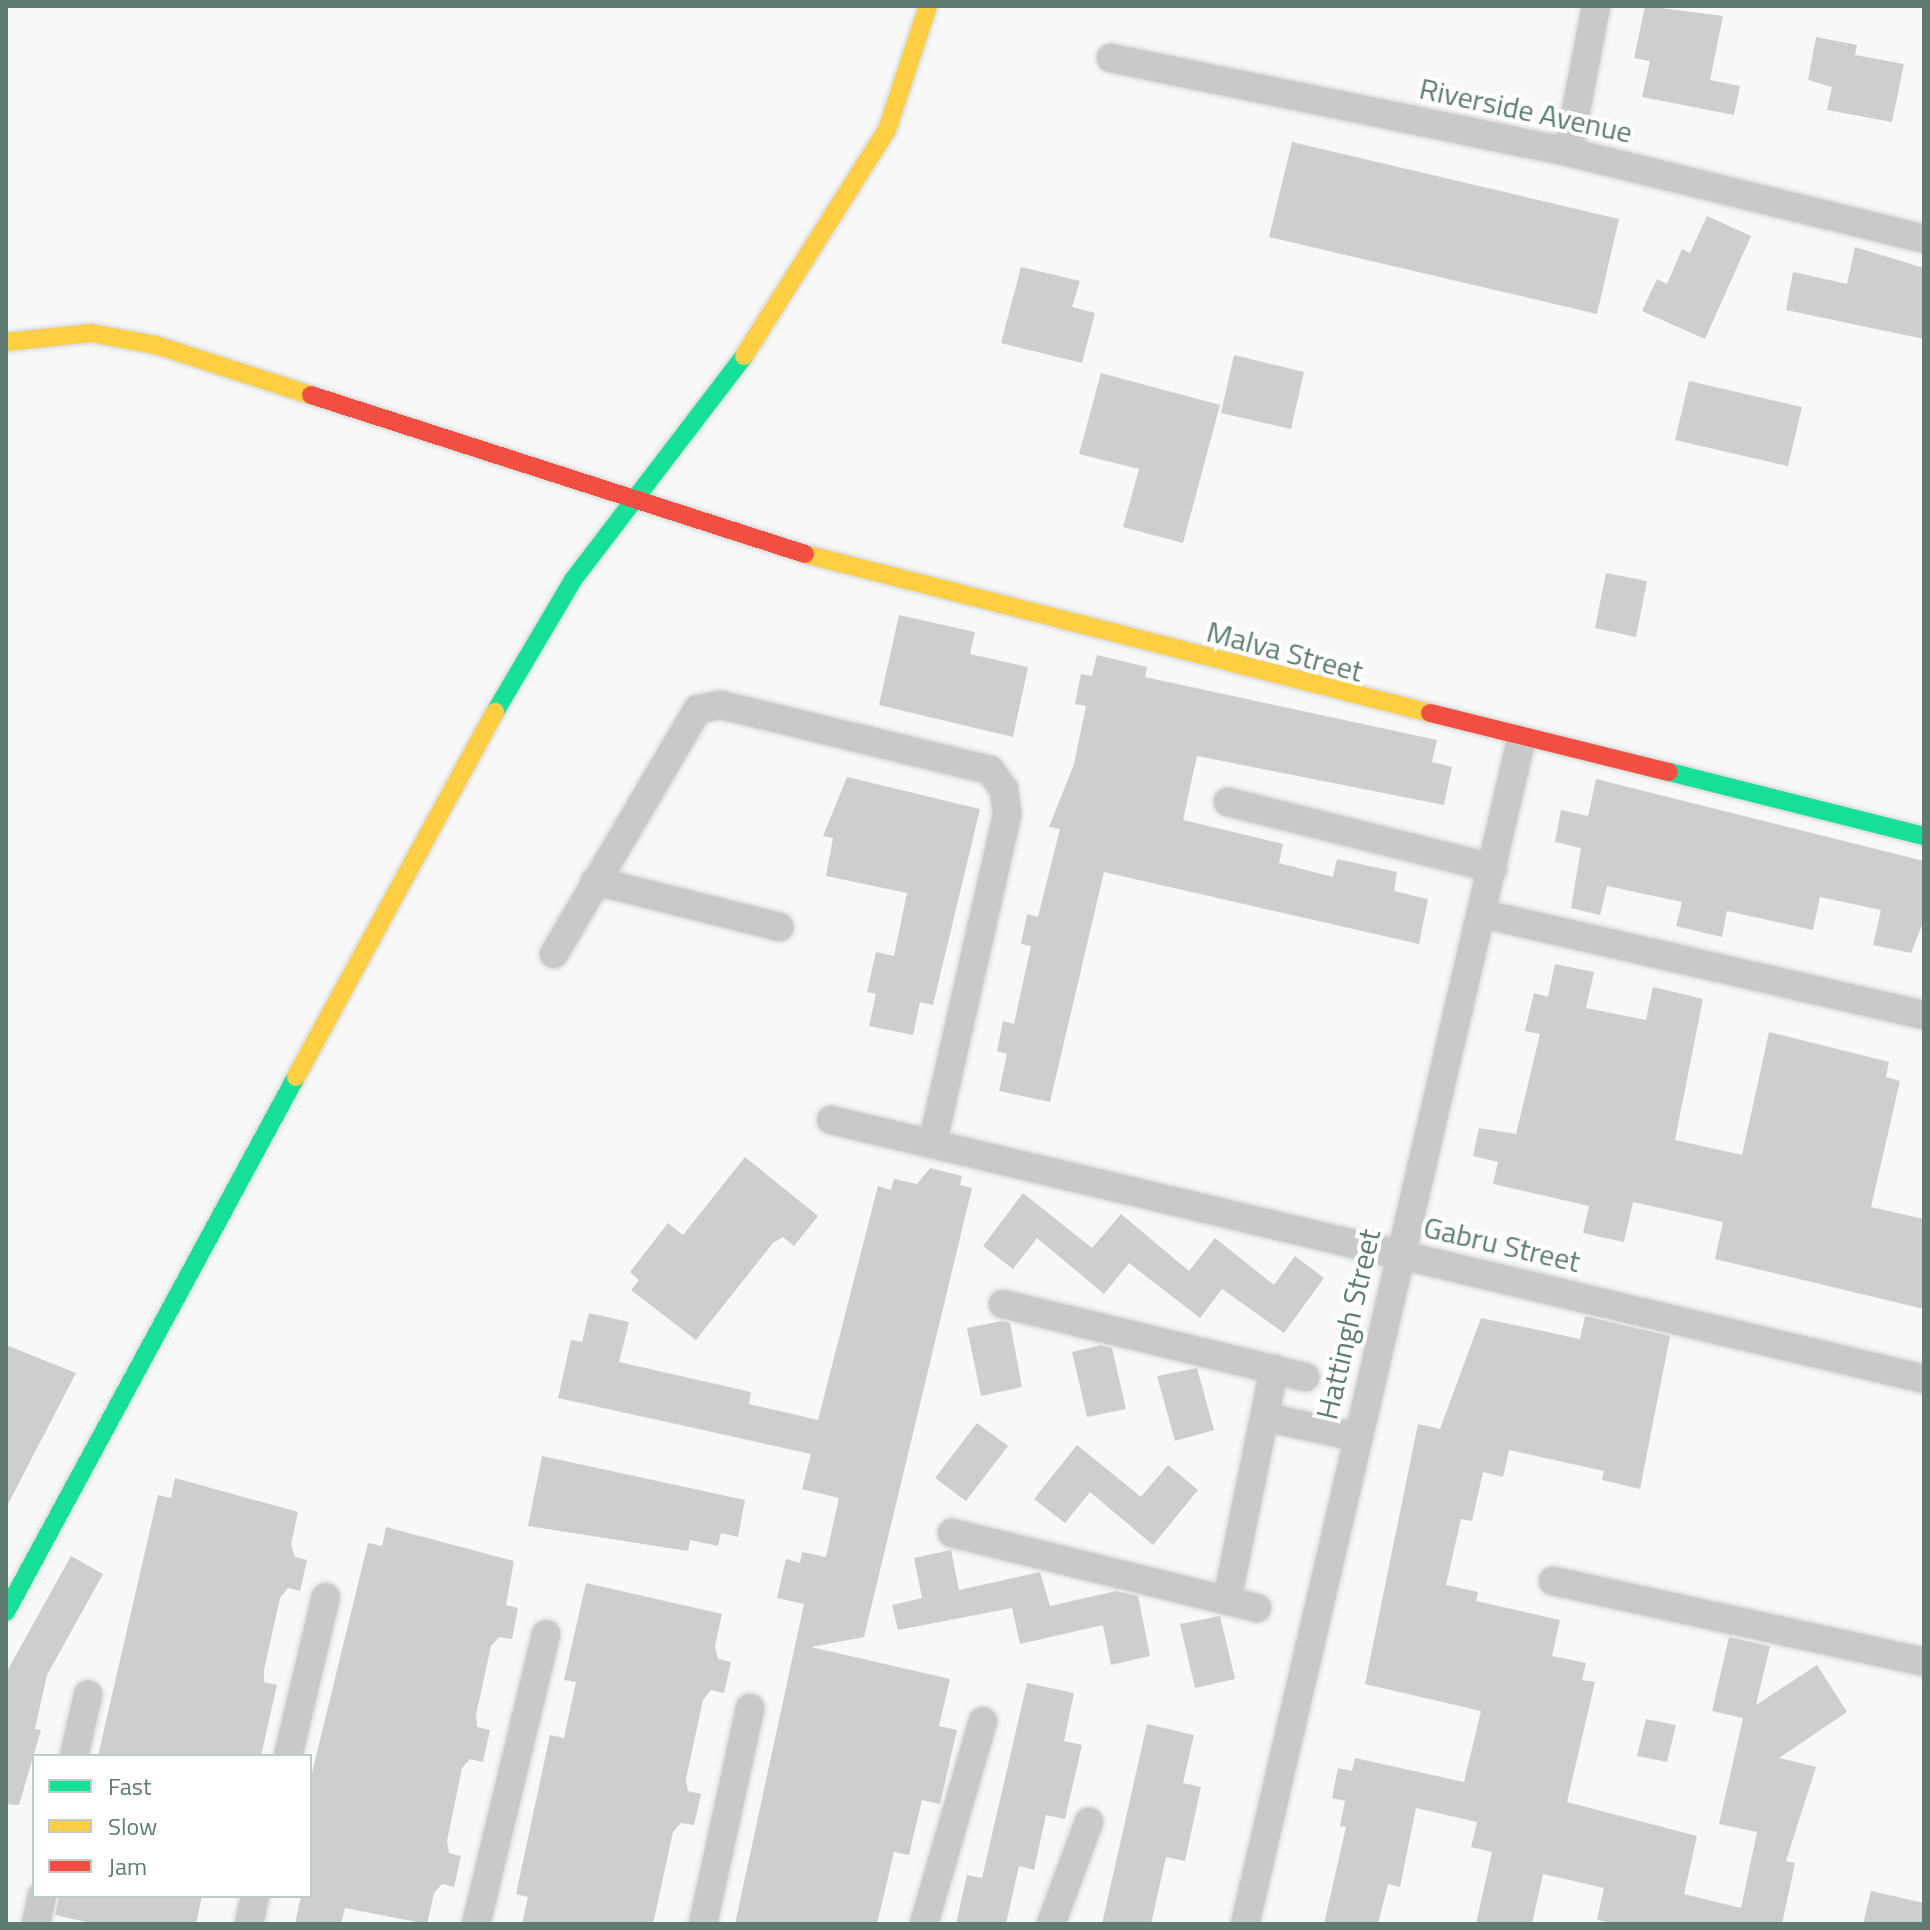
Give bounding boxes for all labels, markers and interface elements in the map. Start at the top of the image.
street label: Riverside Avenue [1416,70,1636,150]
street label: Malva Street [1203,613,1367,689]
street label: Gabru Street [1420,1209,1584,1279]
street label: Hattingh Street [1309,1225,1387,1423]
legend [32,1754,312,1898]
text: Fast [108,1768,151,1804]
text: Slow [108,1808,157,1844]
text: Jam [108,1848,147,1884]

